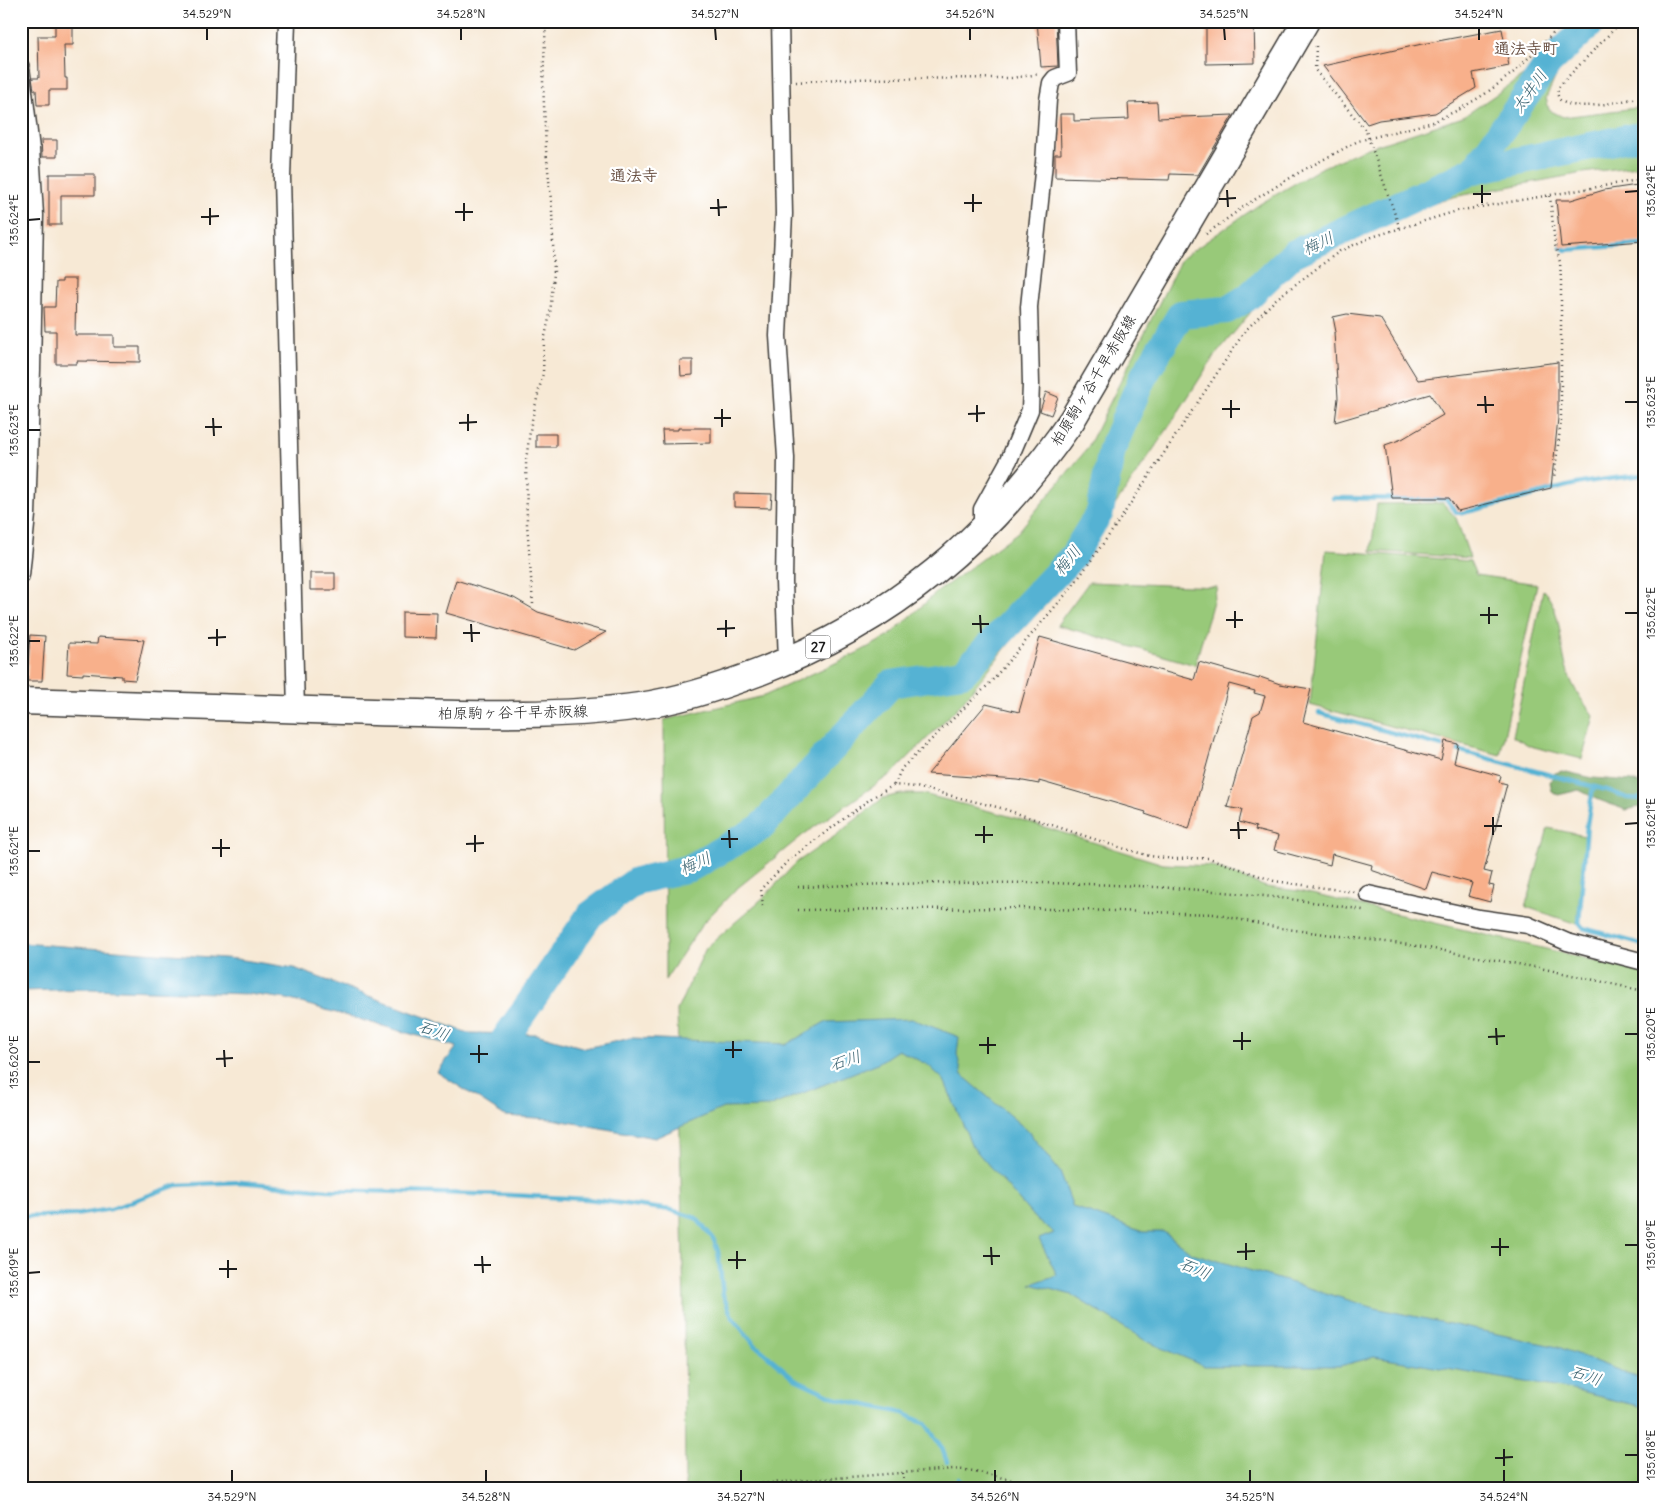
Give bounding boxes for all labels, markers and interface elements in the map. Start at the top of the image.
text: 34.529°N [183,6,231,21]
text: 34.528°N [437,6,485,21]
text: 34.527°N [691,6,739,21]
text: 34.526°N [946,6,994,21]
text: 34.525°N [1200,6,1248,21]
text: 34.524°N [1455,6,1503,21]
district label: 通法寺町 [1494,38,1558,58]
water label: 太井川 [1507,66,1551,116]
district label: 通法寺 [610,165,658,185]
text: 135.624°E [1643,165,1658,217]
text: 135.624°E [6,194,21,246]
water label: 梅川 [1299,227,1337,259]
street label: 柏原駒ヶ谷千早赤阪線 [1046,311,1140,449]
text: 135.623°E [1643,376,1658,428]
text: 135.623°E [6,404,21,456]
water label: 梅川 [1049,541,1085,579]
text: 135.622°E [1643,587,1658,639]
text: 135.622°E [6,615,21,667]
road number: 27 [806,636,830,659]
street label: 柏原駒ヶ谷千早赤阪線 [438,701,588,723]
text: 135.621°E [1643,798,1658,848]
text: 135.621°E [6,826,21,876]
water label: 梅川 [676,847,714,879]
text: 135.620°E [1643,1007,1658,1061]
water label: 石川 [416,1015,452,1045]
text: 135.620°E [6,1035,21,1089]
water label: 石川 [827,1046,863,1074]
text: 135.619°E [1643,1220,1658,1270]
text: 135.619°E [6,1248,21,1298]
water label: 石川 [1176,1253,1214,1283]
water label: 石川 [1568,1361,1604,1389]
text: 135.618°E [1643,1430,1658,1480]
text: 34.529°N [208,1489,256,1504]
text: 34.528°N [462,1489,510,1504]
text: 34.527°N [717,1489,765,1504]
text: 34.526°N [971,1489,1019,1504]
text: 34.525°N [1226,1489,1274,1504]
text: 34.524°N [1480,1489,1528,1504]

